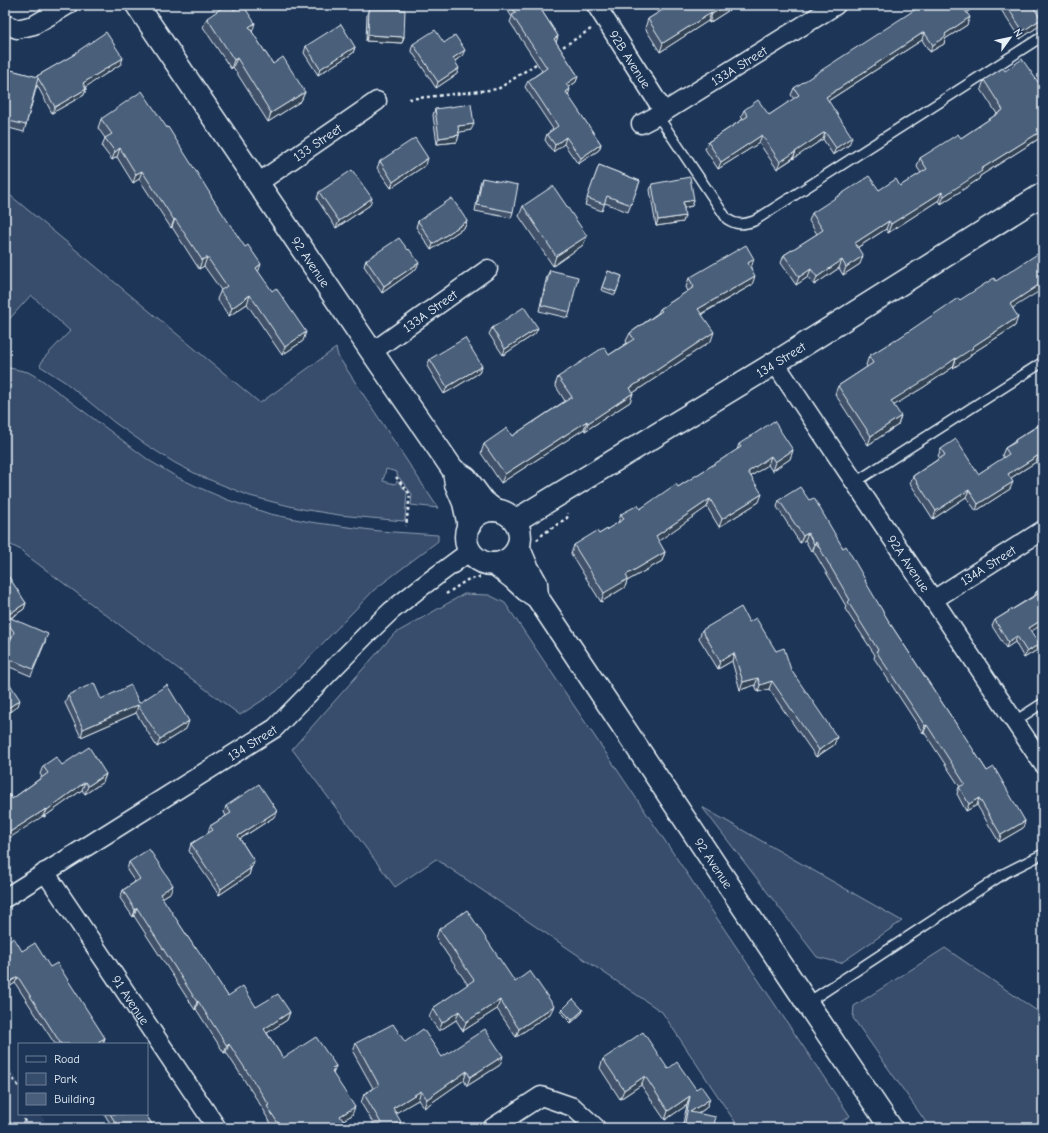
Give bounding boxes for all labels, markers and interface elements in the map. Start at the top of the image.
north arrow [990,18,1030,58]
text: N [1011,26,1025,39]
street label: 92B Avenue [606,28,654,91]
street label: 133A Street [708,42,771,89]
street label: 133 Street [291,120,346,164]
street label: 92 Avenue [288,234,333,290]
street label: 133A Street [400,286,461,335]
street label: 134 Street [754,338,809,381]
street label: 92A Avenue [884,532,933,595]
street label: 134A Street [958,542,1020,589]
street label: 134 Street [225,721,281,764]
street label: 92 Avenue [691,835,736,892]
street label: 91 Avenue [109,973,153,1028]
legend [18,1043,148,1115]
text: Road [54,1052,80,1066]
text: Park [54,1072,77,1086]
text: Building [54,1092,95,1106]

